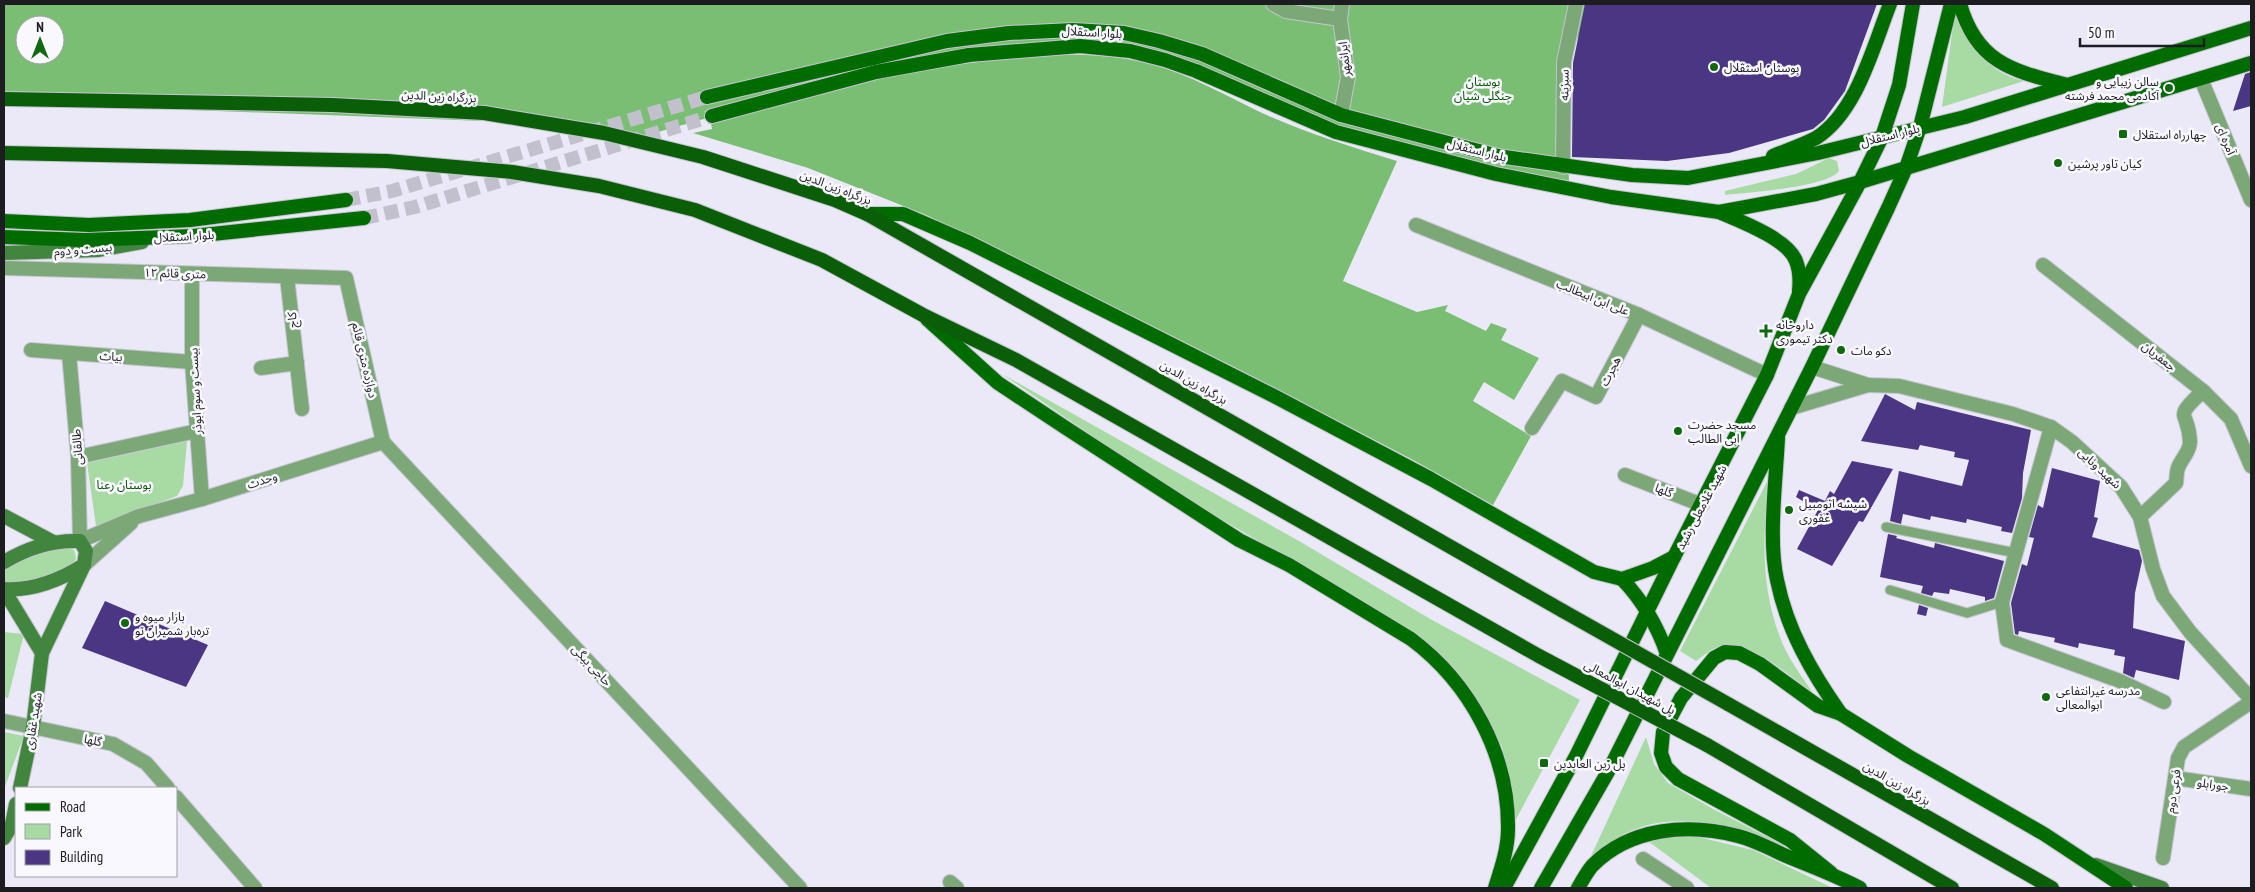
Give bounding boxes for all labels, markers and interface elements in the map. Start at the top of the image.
north arrow [15,15,65,65]
scale bar [2080,15,2204,47]
text: N [36,18,44,36]
street label: بلوار استقلال [1061,23,1123,41]
text: 50 m [2088,23,2114,42]
street label: ایرانمهر [1335,41,1353,78]
place label: بوستان استقلال [1724,60,1799,75]
marker: بوستان استقلال [1708,61,1720,73]
street label: سبزینه [1556,69,1572,101]
park label: بوستان جنگلی شیان [1454,74,1512,103]
place label: سالن زیبایی و آکادمی محمد فرشته [2065,74,2159,103]
marker: سالن زیبایی و آکادمی محمد فرشته [2163,82,2175,94]
street label: بزرگراه زین الدین [401,87,477,106]
street label: بلوار استقلال [1859,120,1921,150]
street label: آمره ای [2213,121,2239,157]
place label: چهارراه استقلال [2133,127,2207,143]
marker: چهارراه استقلال [2117,128,2129,140]
street label: بلوار استقلال [1446,135,1508,165]
place label: کیان تاور پرشین [2068,156,2143,172]
marker: کیان تاور پرشین [2052,157,2064,169]
street label: بزرگراه زین الدین [798,167,874,208]
street label: بلوار استقلال [153,227,215,245]
street label: بیست و دوم [53,239,113,261]
street label: ۱۲ متری قائم [144,264,206,284]
street label: علی ابن ابیطالب [1554,276,1632,319]
street label: کاج [284,310,302,329]
place label: داروخانه دکتر تیموری [1776,317,1833,346]
street label: دوازده متری قائم [347,321,381,400]
marker: داروخانه دکتر تیموری [1760,325,1772,337]
street label: جعفریان [2139,338,2179,374]
place label: دکو مات [1851,343,1892,358]
marker: دکو مات [1835,344,1847,356]
street label: بیست و سوم ابوذر [185,347,207,436]
street label: بیات [99,348,123,364]
street label: هجرت [1596,354,1624,388]
street label: بزرگراه زین الدین [1158,357,1230,407]
place label: مسجد حضرت ابی الطالب [1688,417,1756,446]
marker: مسجد حضرت ابی الطالب [1672,425,1684,437]
street label: طالقانی [68,428,86,466]
street label: شهید ونایی [2075,444,2125,492]
street label: شهید غلامعلی رشید [1672,462,1730,552]
street label: وحدت [245,468,279,492]
park label: بوستان رعنا [97,477,151,492]
street label: گلها [1653,480,1676,501]
place label: شیشه اتومبیل غفوری [1799,496,1867,525]
marker: شیشه اتومبیل غفوری [1783,504,1795,516]
place label: بازار میوه و تره‌بار شمیران نو [135,609,210,638]
marker: بازار میوه و تره‌بار شمیران نو [119,617,131,629]
street label: حاجی بیگی [569,641,615,689]
street label: پل شهیدان ابوالمعالی [1581,657,1678,718]
place label: مدرسه غیرانتفاعی ابوالمعالی [2056,683,2140,712]
street label: شهید غفاری [21,691,45,751]
marker: مدرسه غیرانتفاعی ابوالمعالی [2040,691,2052,703]
street label: گلها [83,731,104,749]
place label: پل زین العابدین [1554,756,1626,772]
marker: پل زین العابدین [1538,757,1550,769]
street label: بزرگراه زین الدین [1861,758,1933,808]
street label: فرعی دوم [2162,768,2186,814]
street label: جورابلو [2196,774,2230,794]
legend [15,787,178,877]
text: Road [60,797,86,816]
text: Park [60,822,82,841]
text: Building [60,847,103,866]

